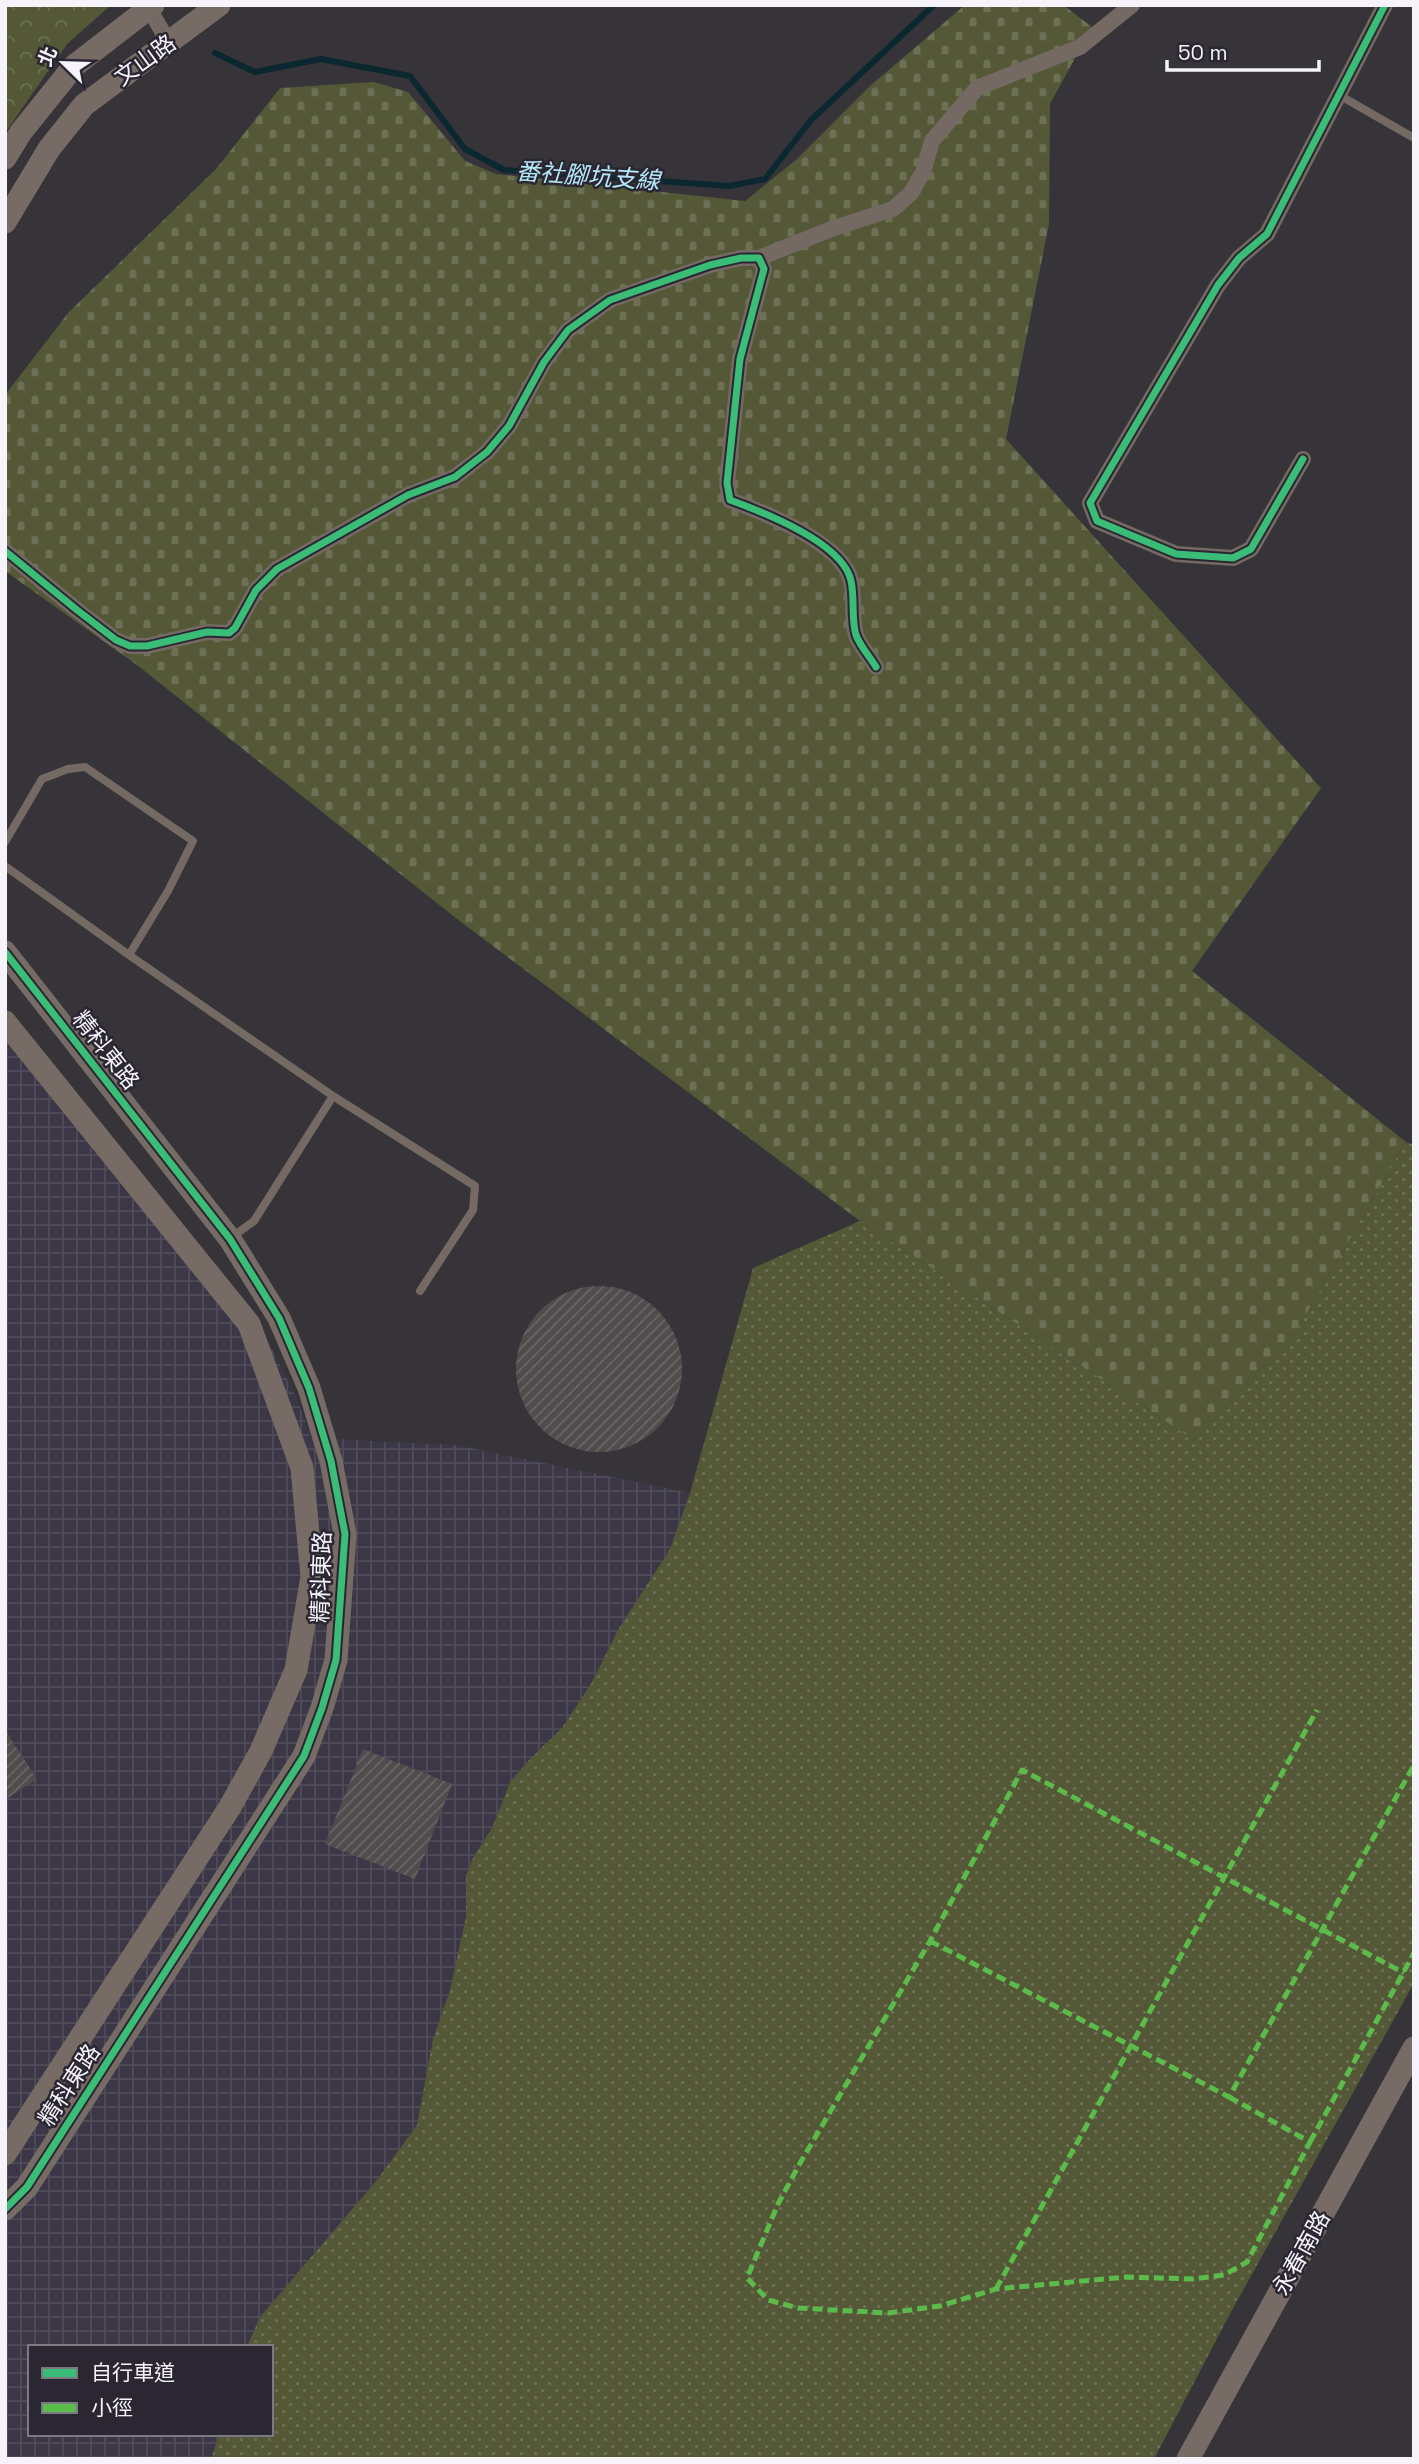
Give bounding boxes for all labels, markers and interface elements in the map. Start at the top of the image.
north arrow [28,28,98,98]
street label: 文山路 [108,28,182,92]
scale bar [1167,28,1319,72]
text: 50 m [1178,39,1228,66]
text: 北 [33,43,63,70]
water label: 番社腳坑支線 [515,155,664,196]
street label: 精科東路 [66,1005,146,1095]
street label: 精科東路 [304,1531,338,1623]
street label: 精科東路 [31,2038,107,2132]
street label: 永春南路 [1266,2205,1336,2301]
legend [28,2345,273,2436]
text: 自行車道 [91,2359,175,2386]
text: 小徑 [91,2394,133,2421]

